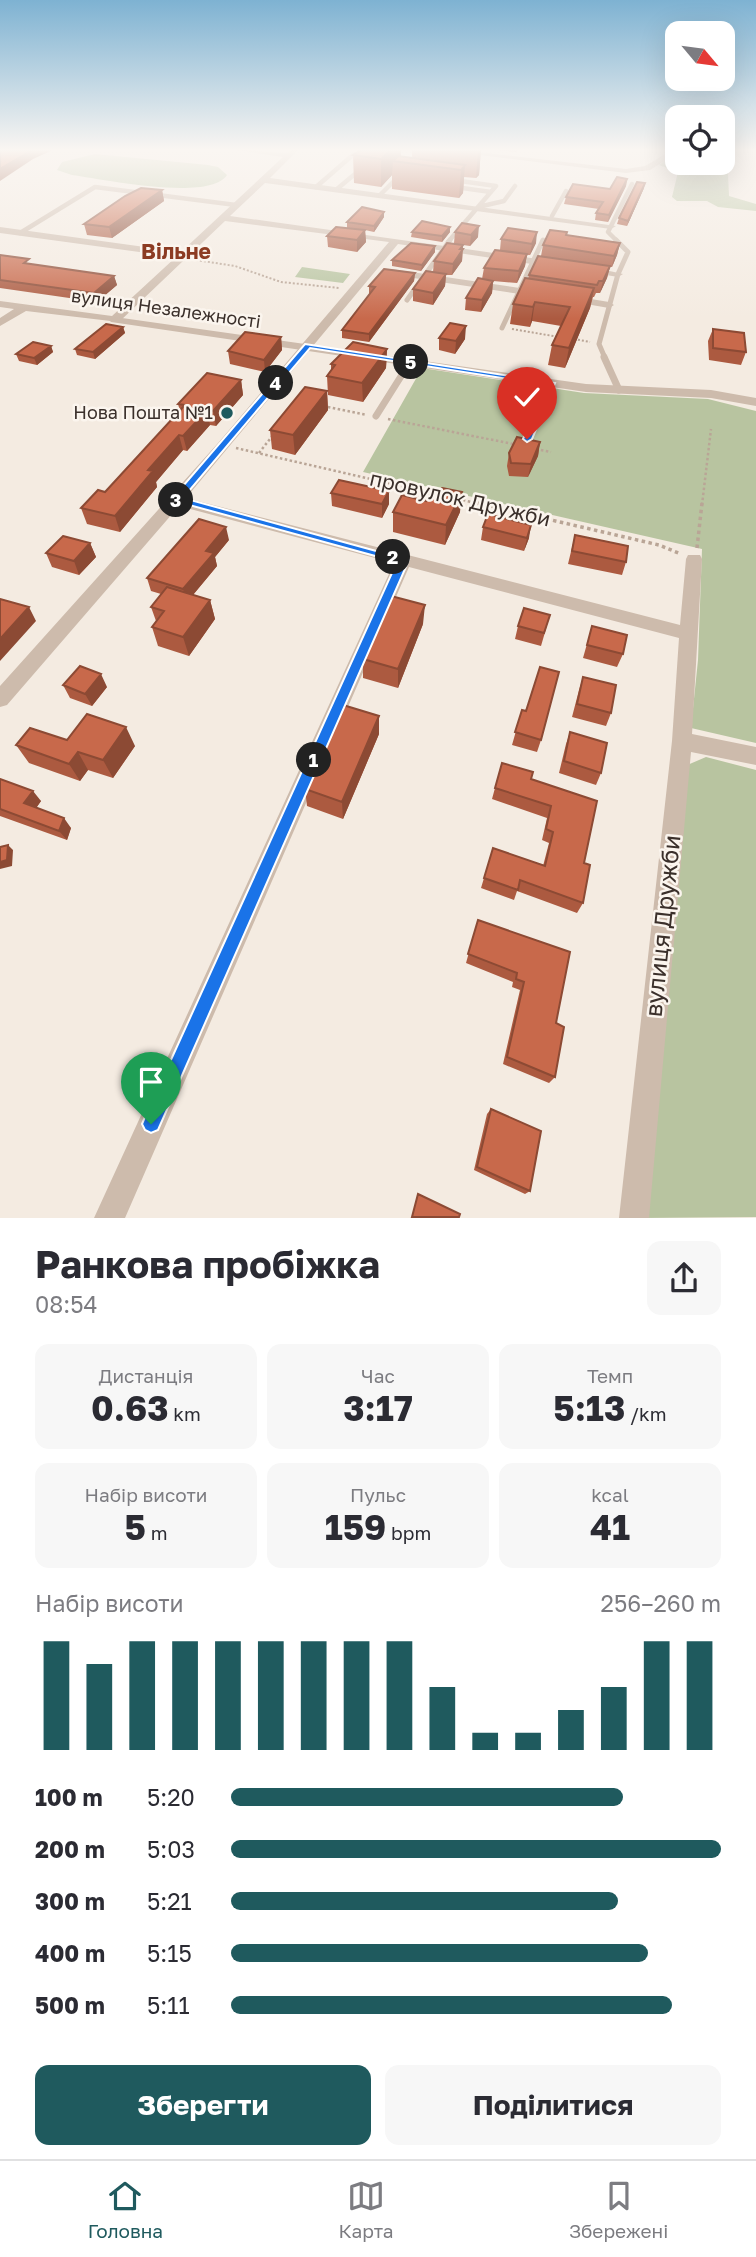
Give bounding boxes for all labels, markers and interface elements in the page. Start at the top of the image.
north arrow [665,21,735,91]
map controls [665,21,735,175]
button: locate [665,105,735,175]
district label: Вільне [141,238,211,264]
street label: вулиця Незалежності [70,284,262,332]
pin: 5 [394,344,428,380]
text: 5 [405,350,416,373]
pin: 4 [258,366,294,400]
pin [497,367,557,439]
text: 4 [270,371,281,394]
icon: check [508,378,546,416]
place label: Нова Пошта №1 [73,401,213,423]
marker: Нова Пошта №1 [219,405,235,421]
street label: провулок Дружби [367,465,553,531]
pin: 3 [158,482,194,518]
text: 3 [170,488,181,511]
pin: 2 [376,540,410,574]
text: 2 [387,545,398,568]
pin: 1 [296,742,332,778]
text: 1 [309,748,318,771]
street label: вулиця Дружби [638,833,685,1018]
pin [121,1052,181,1124]
icon: arrive [132,1063,170,1101]
text: Ранкова пробіжка [35,1241,380,1286]
button: share [647,1241,721,1315]
text: 08:54 [35,1290,98,1318]
text: Дистанція [99,1364,193,1387]
text: Час [361,1364,395,1387]
text: Темп [587,1364,633,1387]
text: 0.63 [91,1387,169,1429]
text: 3:17 [343,1387,413,1429]
text: 5:13 [553,1387,625,1429]
text: km [169,1402,201,1425]
text: /km [625,1402,667,1425]
text: Набір висоти [85,1483,207,1506]
text: Пульс [350,1483,406,1506]
text: kcal [591,1483,629,1506]
text: 5 [125,1506,146,1548]
text: 159 [325,1506,386,1548]
text: 41 [590,1506,630,1548]
text: m [146,1521,167,1544]
text: bpm [386,1521,431,1544]
text: Набір висоти [35,1589,184,1617]
text: 256–260 m [601,1589,721,1617]
text: 100 m [35,1783,103,1811]
text: 5:20 [147,1783,195,1811]
text: 200 m [35,1835,105,1863]
text: 5:03 [147,1835,195,1863]
text: 300 m [35,1887,105,1915]
text: 5:21 [147,1887,192,1915]
text: 400 m [35,1939,105,1967]
text: 5:15 [147,1939,192,1967]
text: 500 m [35,1991,105,2019]
text: 5:11 [147,1991,190,2019]
button: Зберегти [35,2065,371,2145]
button: Поділитися [385,2065,721,2145]
tab: Головна [88,2177,163,2242]
tab: Карта [338,2177,393,2242]
tab: Збережені [569,2177,668,2242]

